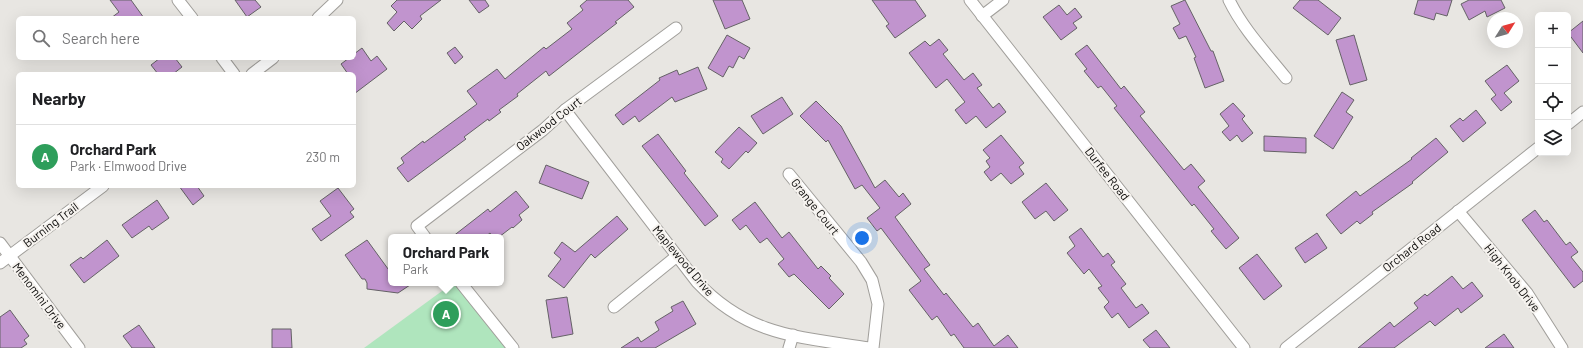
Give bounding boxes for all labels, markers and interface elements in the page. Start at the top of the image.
north arrow [1487,12,1523,48]
map controls [1535,12,1571,156]
button: + [1535,12,1571,48]
search box [16,16,356,60]
icon: search [30,27,52,49]
text: Search here [62,29,140,47]
button: − [1535,48,1571,84]
button: locate [1535,84,1571,120]
text: Nearby [32,88,86,108]
street label: Oakwood Court [513,93,584,153]
button: layers [1535,120,1571,156]
text: Orchard Park [70,140,157,158]
street label: Durfee Road [1083,144,1133,203]
text: A [41,149,49,165]
text: 230 m [306,149,340,165]
text: Park · Elmwood Drive [70,158,187,174]
street label: Grange Court [789,175,843,237]
street label: Burning Trail [20,199,81,249]
street label: Orchard Road [1379,220,1443,274]
street label: Maplewood Drive [650,222,717,298]
your location [852,228,872,248]
popup [388,234,504,286]
street label: High Knob Drive [1482,241,1544,314]
text: Orchard Park [403,243,489,261]
street label: Menomini Drive [10,259,69,331]
text: Park [403,261,428,277]
pin: A [433,299,459,329]

